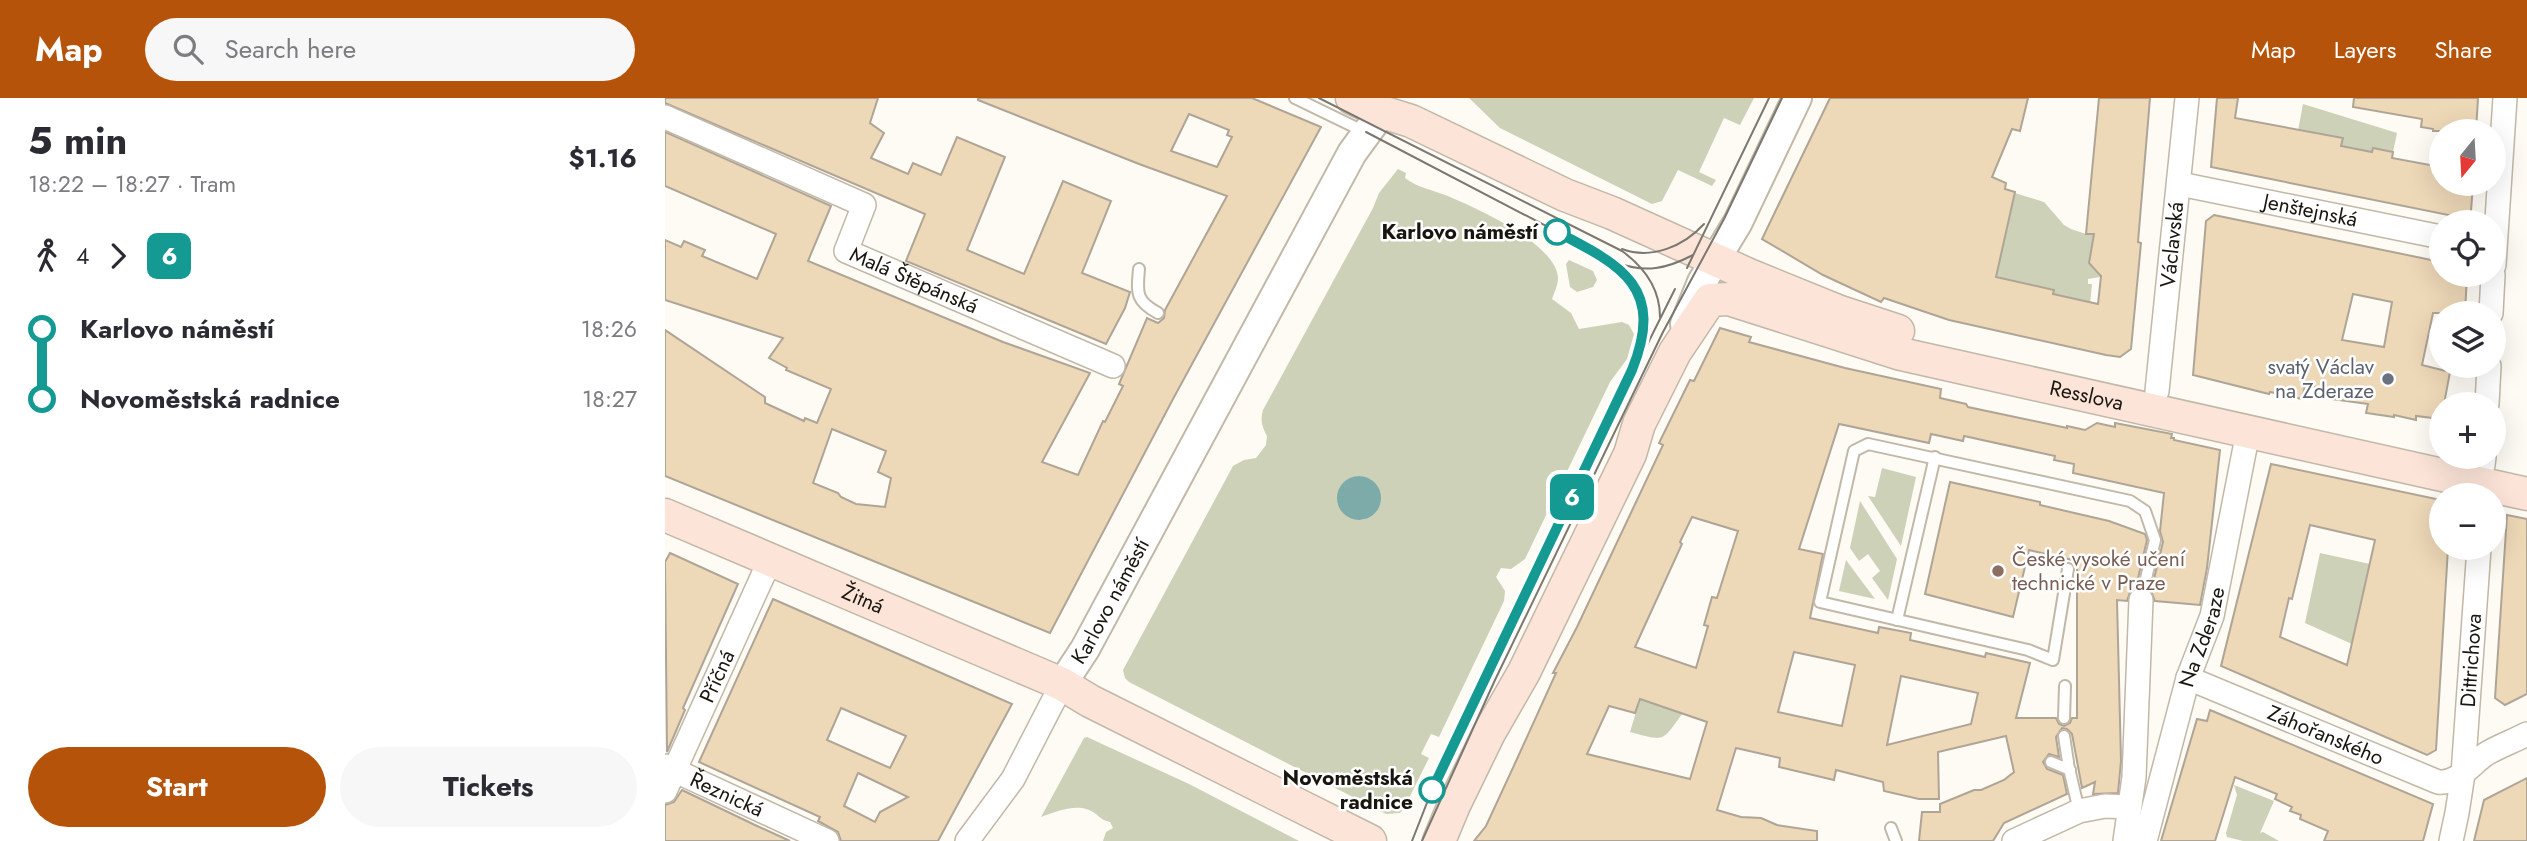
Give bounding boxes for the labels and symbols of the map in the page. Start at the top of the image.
north arrow [2429,119,2506,196]
street label: Jenštejnská [2258,186,2360,235]
street label: Václavská [2153,200,2191,289]
place label: Karlovo náměstí [1381,217,1539,247]
marker: Karlovo náměstí [1544,219,1570,245]
street label: Malá Štěpánská [845,239,983,321]
place label: svatý Václav na Zderaze [2268,352,2375,406]
marker: svatý Václav na Zderaze [2380,371,2396,387]
street label: Resslova [2047,373,2126,418]
line badge: 6 [1549,474,1595,520]
street label: Karlovo náměstí [1064,532,1158,670]
place label: České vysoké učení technické v Praze [2012,544,2187,598]
marker: České vysoké učení technické v Praze [1990,563,2006,579]
street label: Žitná [837,577,889,621]
street label: Na Zderaze [2171,584,2232,690]
street label: Dittrichova [2453,612,2489,708]
street label: Příčná [692,645,742,708]
street label: Záhořanského [2263,698,2388,773]
place label: Novoměstská radnice [1282,763,1413,817]
street label: Řeznická [685,765,768,825]
marker: Novoměstská radnice [1419,777,1445,803]

